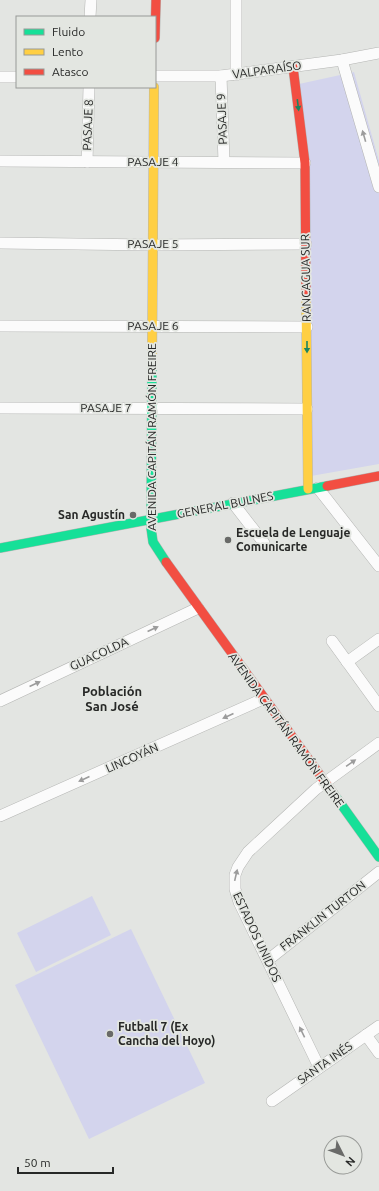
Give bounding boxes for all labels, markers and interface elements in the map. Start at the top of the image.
legend [16,16,156,88]
text: Fluido [52,25,85,38]
text: Lento [52,45,83,58]
street label: VALPARAÍSO [232,58,302,81]
text: Atasco [52,65,88,78]
street label: PASAJE 9 [214,93,229,145]
street label: PASAJE 8 [80,99,95,151]
one-way arrow [295,99,301,111]
one-way arrow [361,130,367,142]
street label: PASAJE 4 [127,155,179,168]
street label: RANCAGUA SUR [298,233,313,322]
street label: PASAJE 5 [127,237,179,250]
street label: PASAJE 6 [127,319,179,332]
one-way arrow [304,341,310,354]
street label: AVENIDA CAPITÁN RAMÓN FREIRE [145,343,158,531]
street label: PASAJE 7 [80,401,132,414]
street label: GENERAL BULNES [176,489,274,520]
place label: San Agustín [58,508,125,521]
marker: San Agustín [128,510,138,520]
place label: Escuela de Lenguaje Comunicarte [236,526,350,553]
marker: Escuela de Lenguaje Comunicarte [223,535,233,545]
one-way arrow [147,626,159,632]
street label: GUACOLDA [68,634,130,673]
street label: AVENIDA CAPITÁN RAMÓN FREIRE [226,650,347,810]
one-way arrow [30,681,41,687]
district label: Población San José [82,684,142,713]
one-way arrow [222,713,234,719]
street label: LINCOYÁN [103,740,160,775]
one-way arrow [346,759,357,767]
one-way arrow [78,776,89,782]
one-way arrow [233,869,239,881]
street label: FRANKLIN TURTON [277,878,368,953]
street label: ESTADOS UNIDOS [231,890,284,984]
place label: Futball 7 (Ex Cancha del Hoyo) [118,1020,215,1048]
one-way arrow [299,1026,305,1037]
marker: Futball 7 (Ex Cancha del Hoyo) [105,1029,115,1039]
street label: SANTA INÉS [295,1039,355,1086]
north arrow [323,1135,363,1175]
scale bar [18,1149,113,1175]
text: N [343,1155,358,1169]
text: 50 m [24,1156,51,1169]

